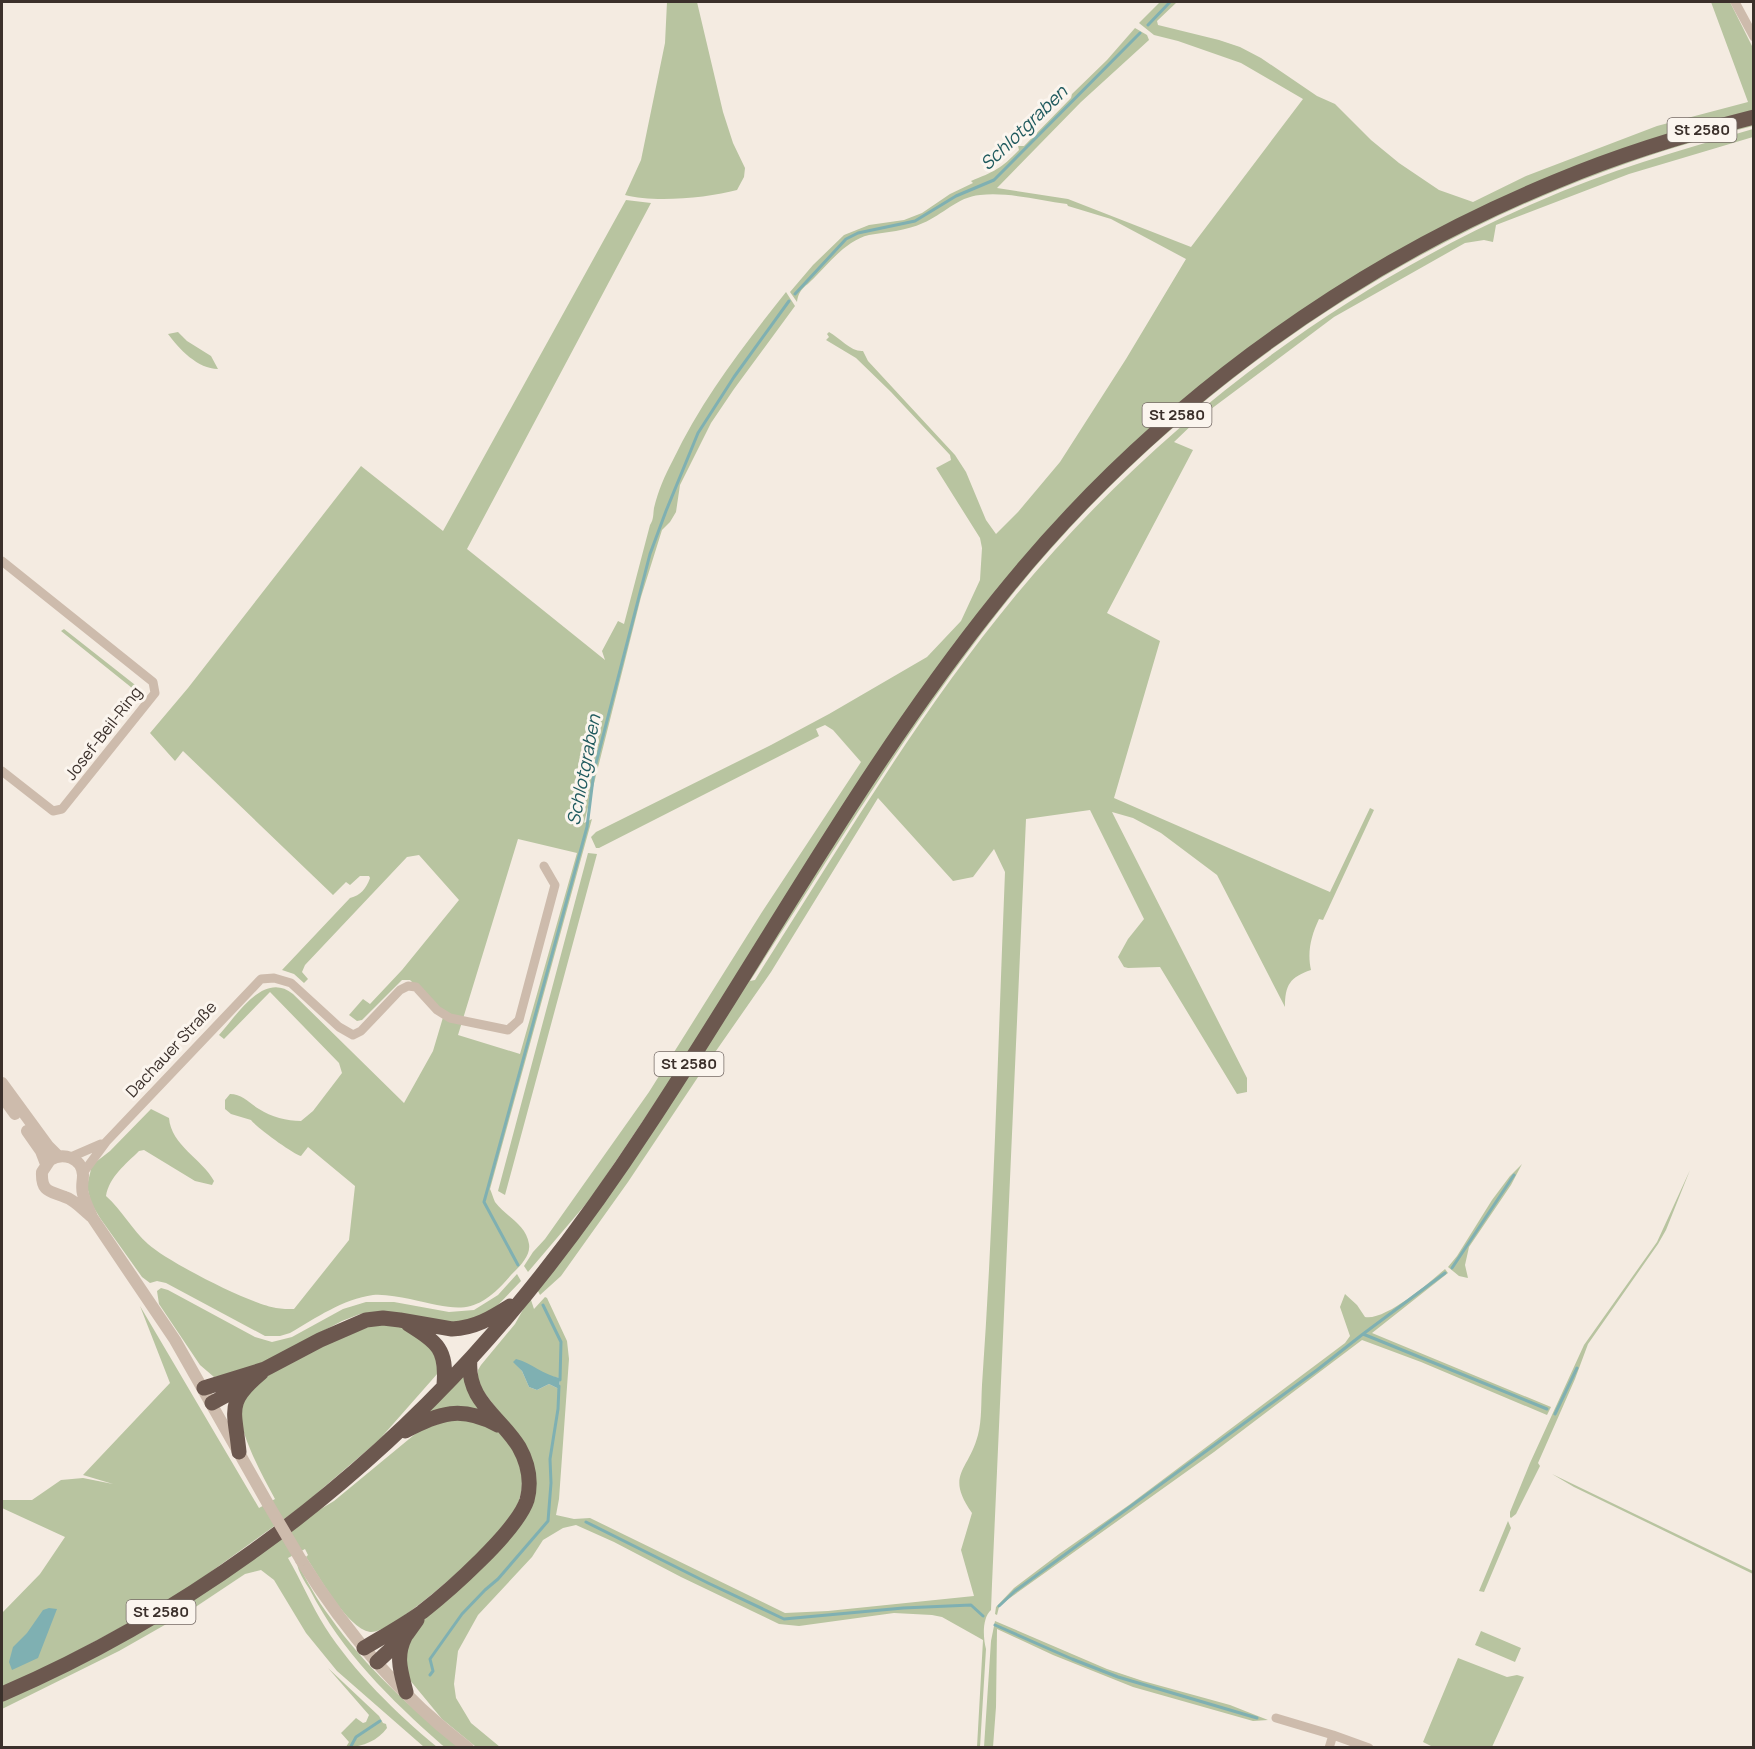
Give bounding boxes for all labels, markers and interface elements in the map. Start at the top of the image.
water label: Schlotgraben [975,79,1073,175]
road number: St 2580 [1668,118,1736,142]
road number: St 2580 [1142,403,1212,427]
street label: Josef-Beil-Ring [60,682,146,784]
water label: Schlotgraben [561,711,606,827]
street label: Dachauer Straße [121,996,221,1102]
road number: St 2580 [654,1052,724,1076]
road number: St 2580 [126,1600,195,1624]

